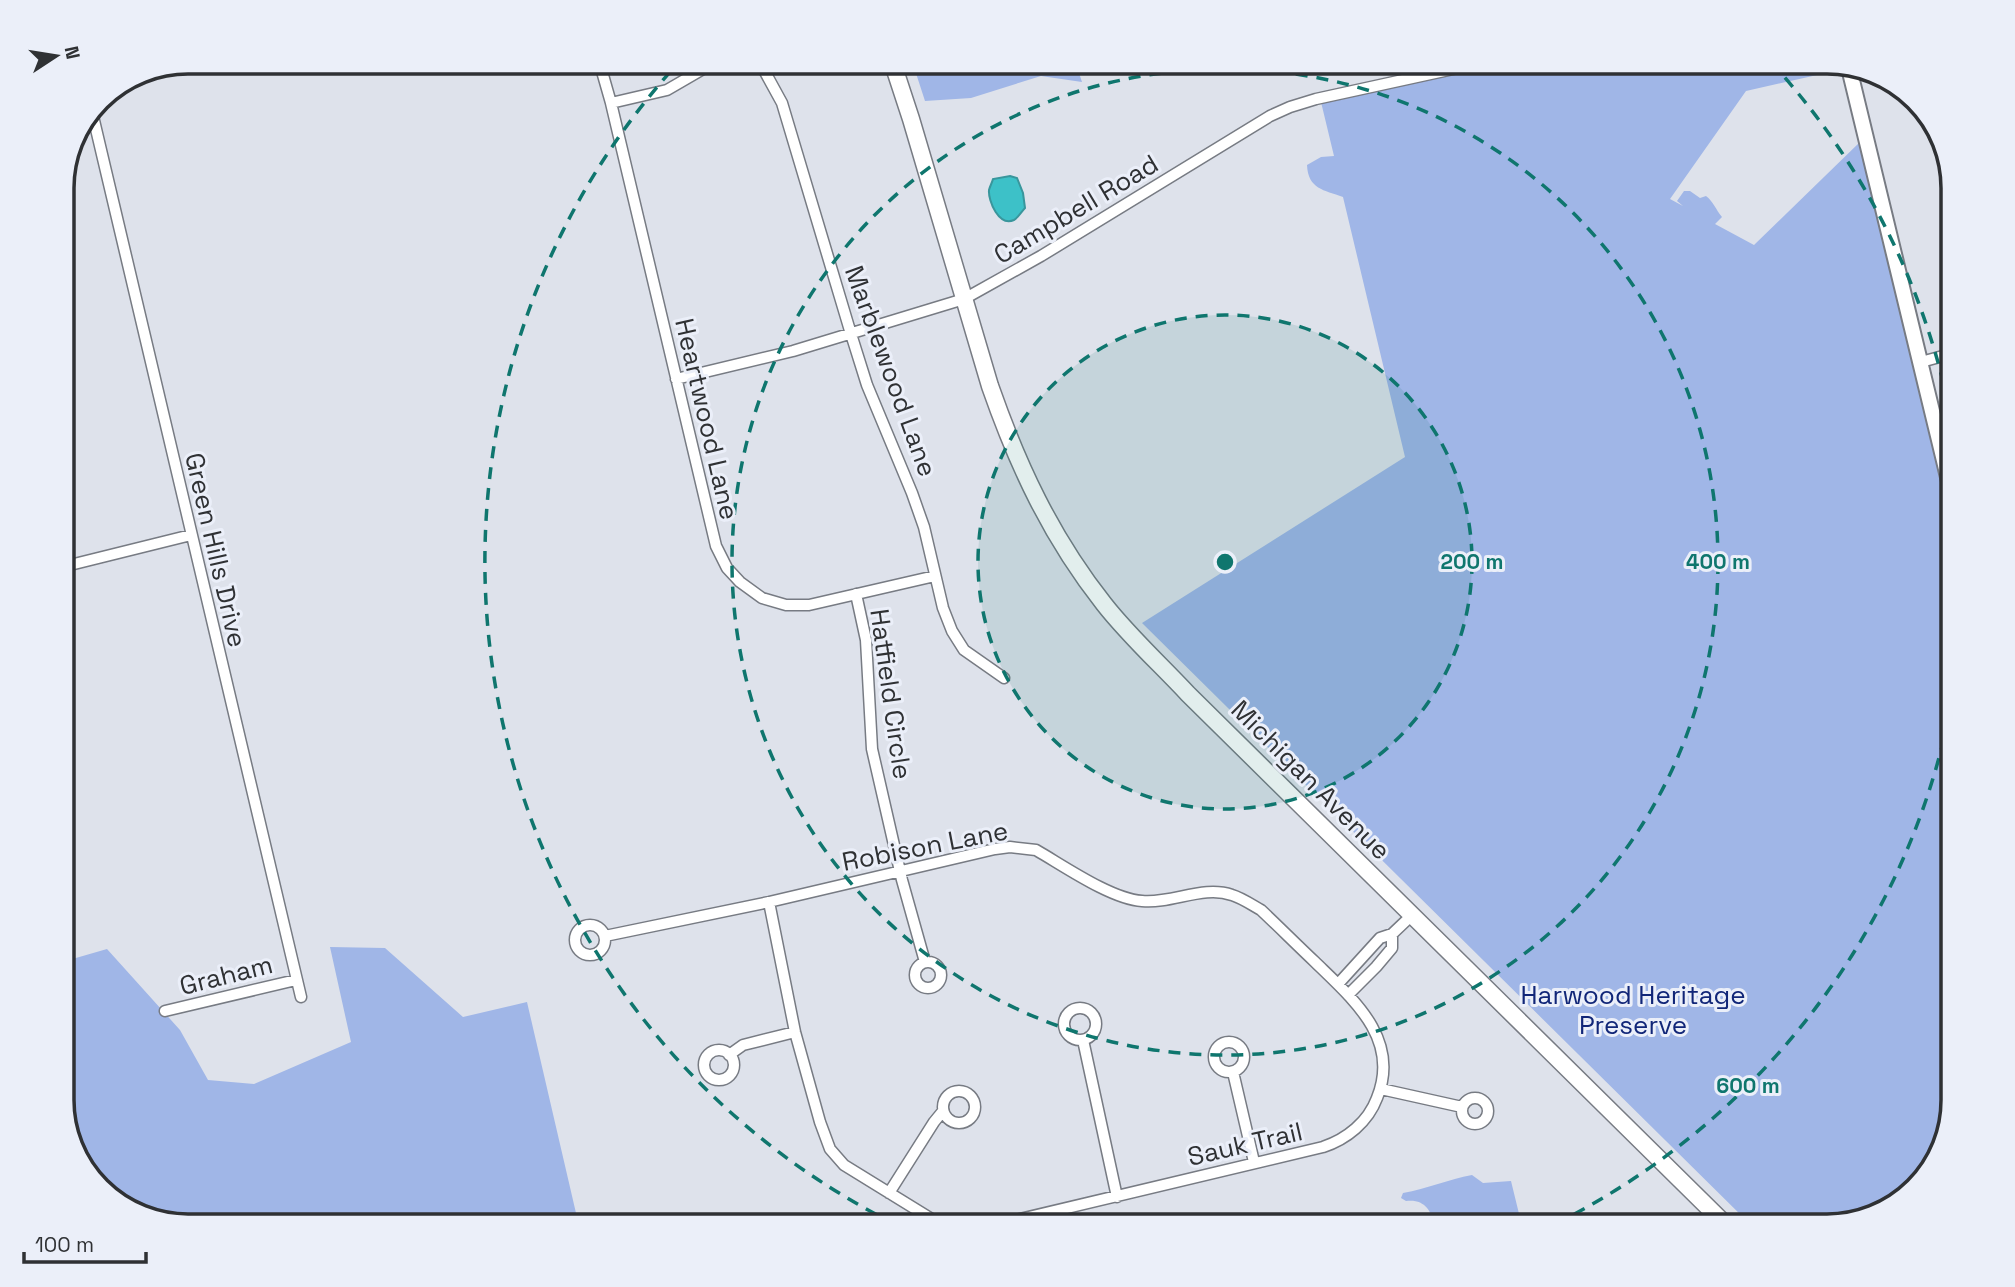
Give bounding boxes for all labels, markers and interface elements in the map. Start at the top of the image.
north arrow [21,21,91,91]
text: N [59,44,86,61]
street label: Campbell Road [987,146,1165,272]
street label: Marblewood Lane [837,261,945,481]
street label: Heartwood Lane [667,315,747,523]
street label: Green Hills Drive [177,449,255,651]
text: 200 m [1441,548,1503,575]
text: 400 m [1686,548,1750,575]
centre of rings [1213,550,1237,574]
street label: Hatfield Circle [862,607,920,781]
street label: Michigan Avenue [1224,693,1398,867]
street label: Robison Lane [839,813,1011,879]
street label: Graham [176,947,276,1003]
park label: Harwood Heritage Preserve [1520,978,1746,1042]
text: 600 m [1716,1072,1780,1099]
street label: Sauk Trail [1184,1114,1306,1174]
scale bar [24,1220,147,1264]
text: 100 m [35,1231,94,1258]

